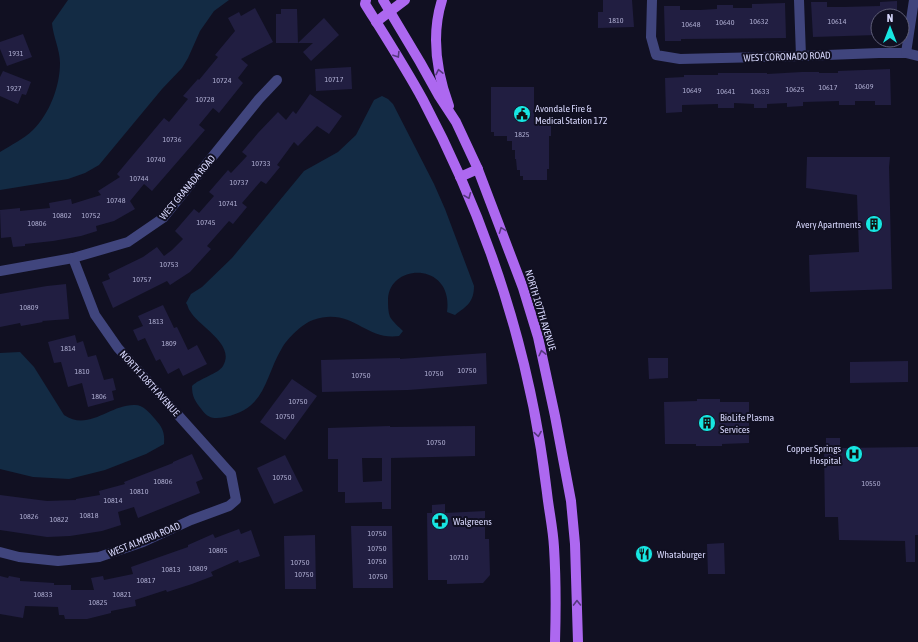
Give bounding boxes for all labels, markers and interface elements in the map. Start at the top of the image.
north arrow [870,8,910,48]
text: N [887,12,893,24]
house number: 1810 [608,16,624,25]
house number: 10632 [750,17,769,26]
house number: 10614 [828,17,847,26]
house number: 10640 [716,18,735,27]
house number: 10648 [682,20,701,29]
house number: 1931 [8,49,24,58]
street label: WEST CORONADO ROAD [743,49,831,64]
one-way arrow [392,51,399,58]
one-way arrow [436,69,444,75]
house number: 10717 [325,75,344,84]
house number: 10724 [213,76,232,85]
house number: 10609 [855,82,874,91]
house number: 10617 [819,83,838,92]
house number: 1927 [6,84,22,93]
house number: 10625 [786,85,805,94]
house number: 10649 [683,86,702,95]
house number: 10641 [717,87,736,96]
house number: 10633 [751,87,770,96]
house number: 10728 [196,95,215,104]
place label: Avondale Fire & Medical Station 172 [535,103,608,126]
public building icon: Avondale Fire & Medical Station 172 [512,104,532,124]
house number: 1825 [514,130,530,139]
house number: 10736 [163,135,182,144]
street label: WEST GRANADA ROAD [157,153,218,222]
house number: 10740 [147,155,166,164]
house number: 10733 [252,159,271,168]
house number: 10744 [130,174,149,183]
house number: 10737 [230,178,249,187]
one-way arrow [463,192,471,200]
house number: 10748 [107,196,126,205]
house number: 10741 [219,199,238,208]
house number: 10802 [53,211,72,220]
house number: 10752 [82,211,101,220]
building icon: Avery Apartments [864,214,884,234]
house number: 10745 [197,218,216,227]
house number: 10806 [28,219,47,228]
place label: Avery Apartments [796,219,861,230]
one-way arrow [499,226,507,233]
house number: 10753 [160,260,179,269]
street label: NORTH 107TH AVENUE [523,268,558,353]
house number: 10757 [133,275,152,284]
house number: 10809 [20,303,39,312]
house number: 1813 [148,317,164,326]
house number: 1809 [161,339,177,348]
house number: 1814 [60,344,76,353]
street label: NORTH 108TH AVENUE [117,348,182,419]
one-way arrow [538,350,547,357]
house number: 10750 [458,366,477,375]
house number: 1810 [74,367,90,376]
house number: 10750 [425,369,444,378]
house number: 10750 [352,371,371,380]
house number: 1806 [91,392,107,401]
house number: 10750 [289,397,308,406]
house number: 10750 [276,412,295,421]
place label: BioLife Plasma Services [720,412,775,435]
building icon: BioLife Plasma Services [697,413,717,433]
one-way arrow [534,431,542,437]
house number: 10750 [427,438,446,447]
place label: Copper Springs Hospital [787,443,841,466]
hospital icon: Copper Springs Hospital [844,444,864,464]
house number: 10750 [273,473,292,482]
house number: 10806 [154,477,173,486]
house number: 10550 [862,479,881,488]
house number: 10810 [130,487,149,496]
house number: 10814 [104,496,123,505]
house number: 10818 [80,511,99,520]
pharmacy icon: Walgreens [430,511,450,531]
house number: 10826 [20,512,39,521]
house number: 10822 [50,515,69,524]
place label: Walgreens [453,516,492,527]
street label: WEST ALMERIA ROAD [107,520,182,559]
house number: 10750 [368,529,387,538]
house number: 10750 [368,544,387,553]
restaurant icon: Whataburger [634,544,654,564]
house number: 10805 [209,546,228,555]
place label: Whataburger [657,549,706,560]
house number: 10710 [450,553,469,562]
house number: 10750 [368,557,387,566]
house number: 10750 [291,558,310,567]
house number: 10809 [189,564,208,573]
house number: 10813 [162,565,181,574]
house number: 10750 [295,570,314,579]
house number: 10750 [369,572,388,581]
house number: 10817 [137,576,156,585]
house number: 10833 [34,590,53,599]
house number: 10821 [113,590,132,599]
house number: 10825 [89,598,108,607]
one-way arrow [573,600,581,606]

